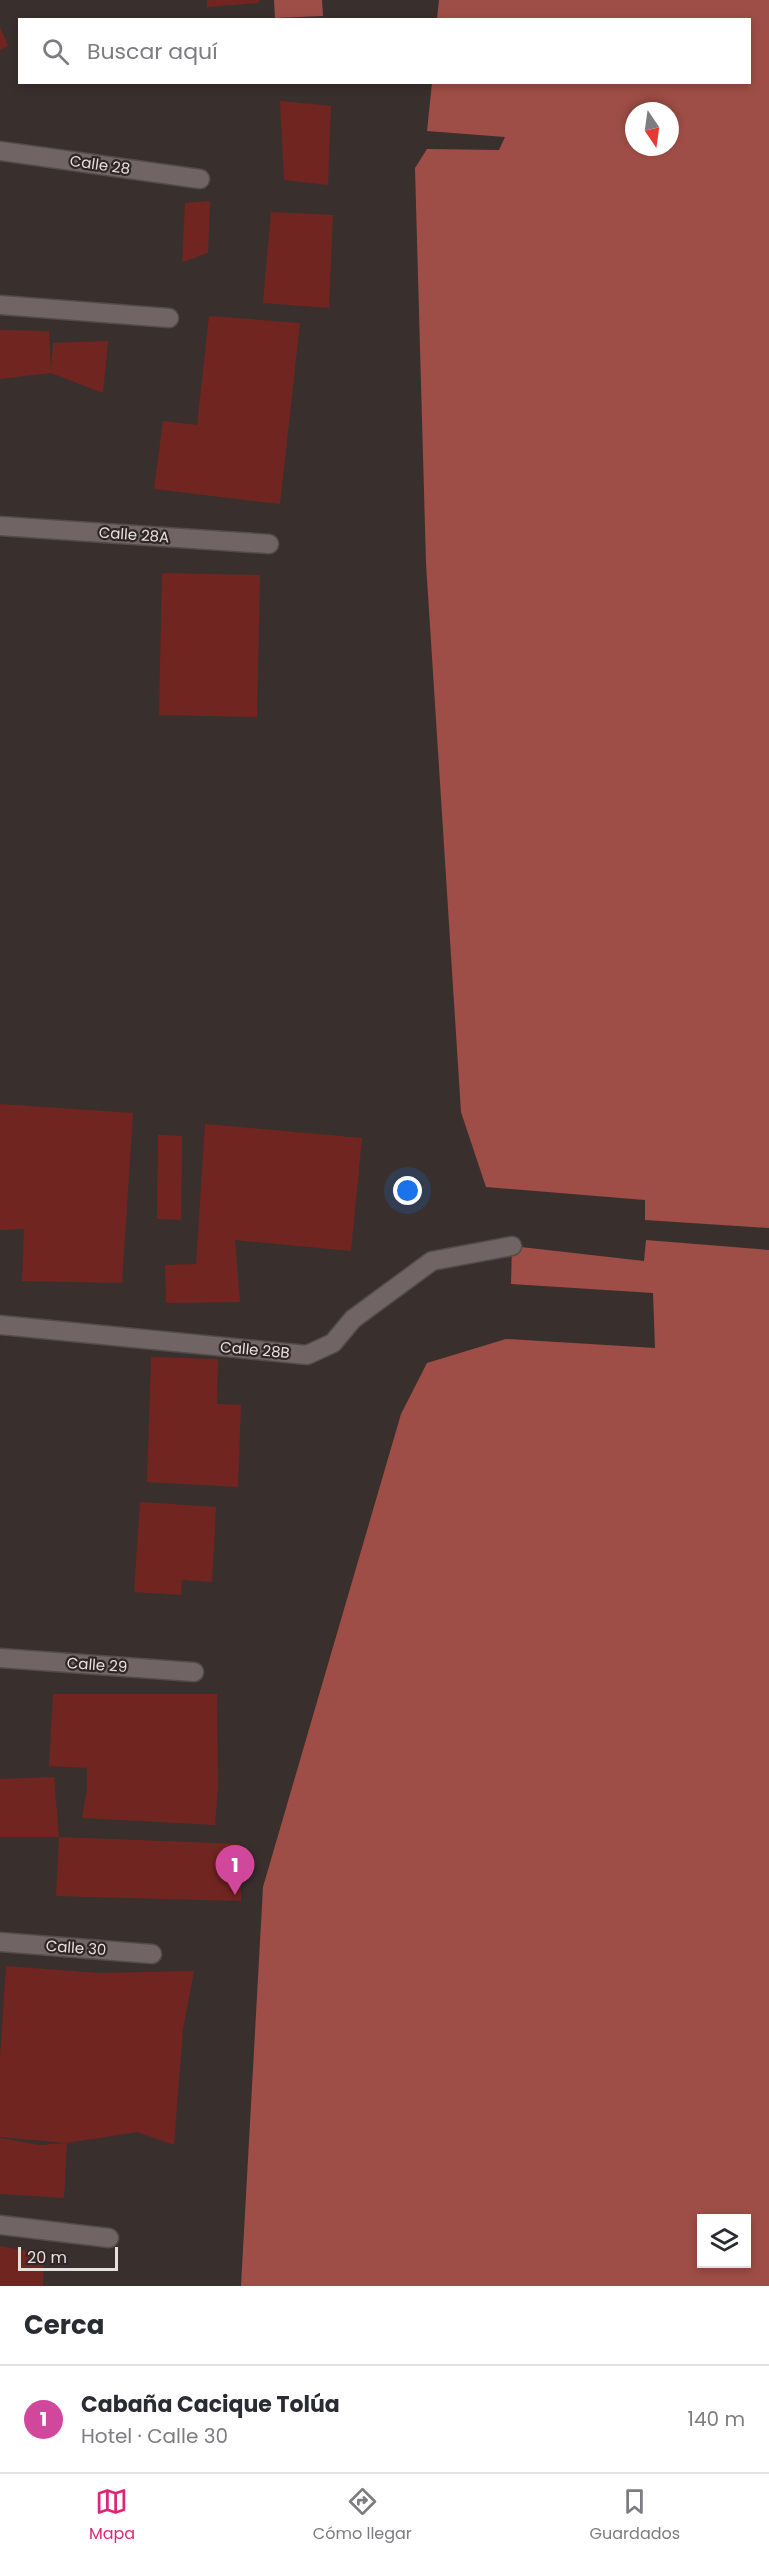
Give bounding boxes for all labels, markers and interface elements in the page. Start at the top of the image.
search box [18,18,751,84]
icon: search [39,35,72,68]
text: Buscar aquí [87,36,218,67]
north arrow [625,102,679,156]
street label: Calle 28 [69,150,131,179]
street label: Calle 28A [98,522,170,547]
your location [393,1176,422,1205]
street label: Calle 28B [219,1336,291,1363]
street label: Calle 29 [66,1652,128,1677]
pin: 1 [216,1846,254,1895]
street label: Calle 30 [45,1935,107,1960]
map controls [697,2214,751,2268]
button: layers [697,2214,751,2268]
scale bar [18,2244,118,2272]
text: 20 m [27,2246,67,2269]
text: Cerca [24,2307,104,2343]
text: Cabaña Cacique Tolúa [81,2389,340,2420]
text: 1 [40,2405,47,2433]
text: 140 m [688,2405,745,2433]
text: Hotel · Calle 30 [81,2422,228,2450]
tab: Mapa [89,2485,135,2546]
tab: Cómo llegar [313,2485,412,2546]
tab: Guardados [590,2485,680,2546]

